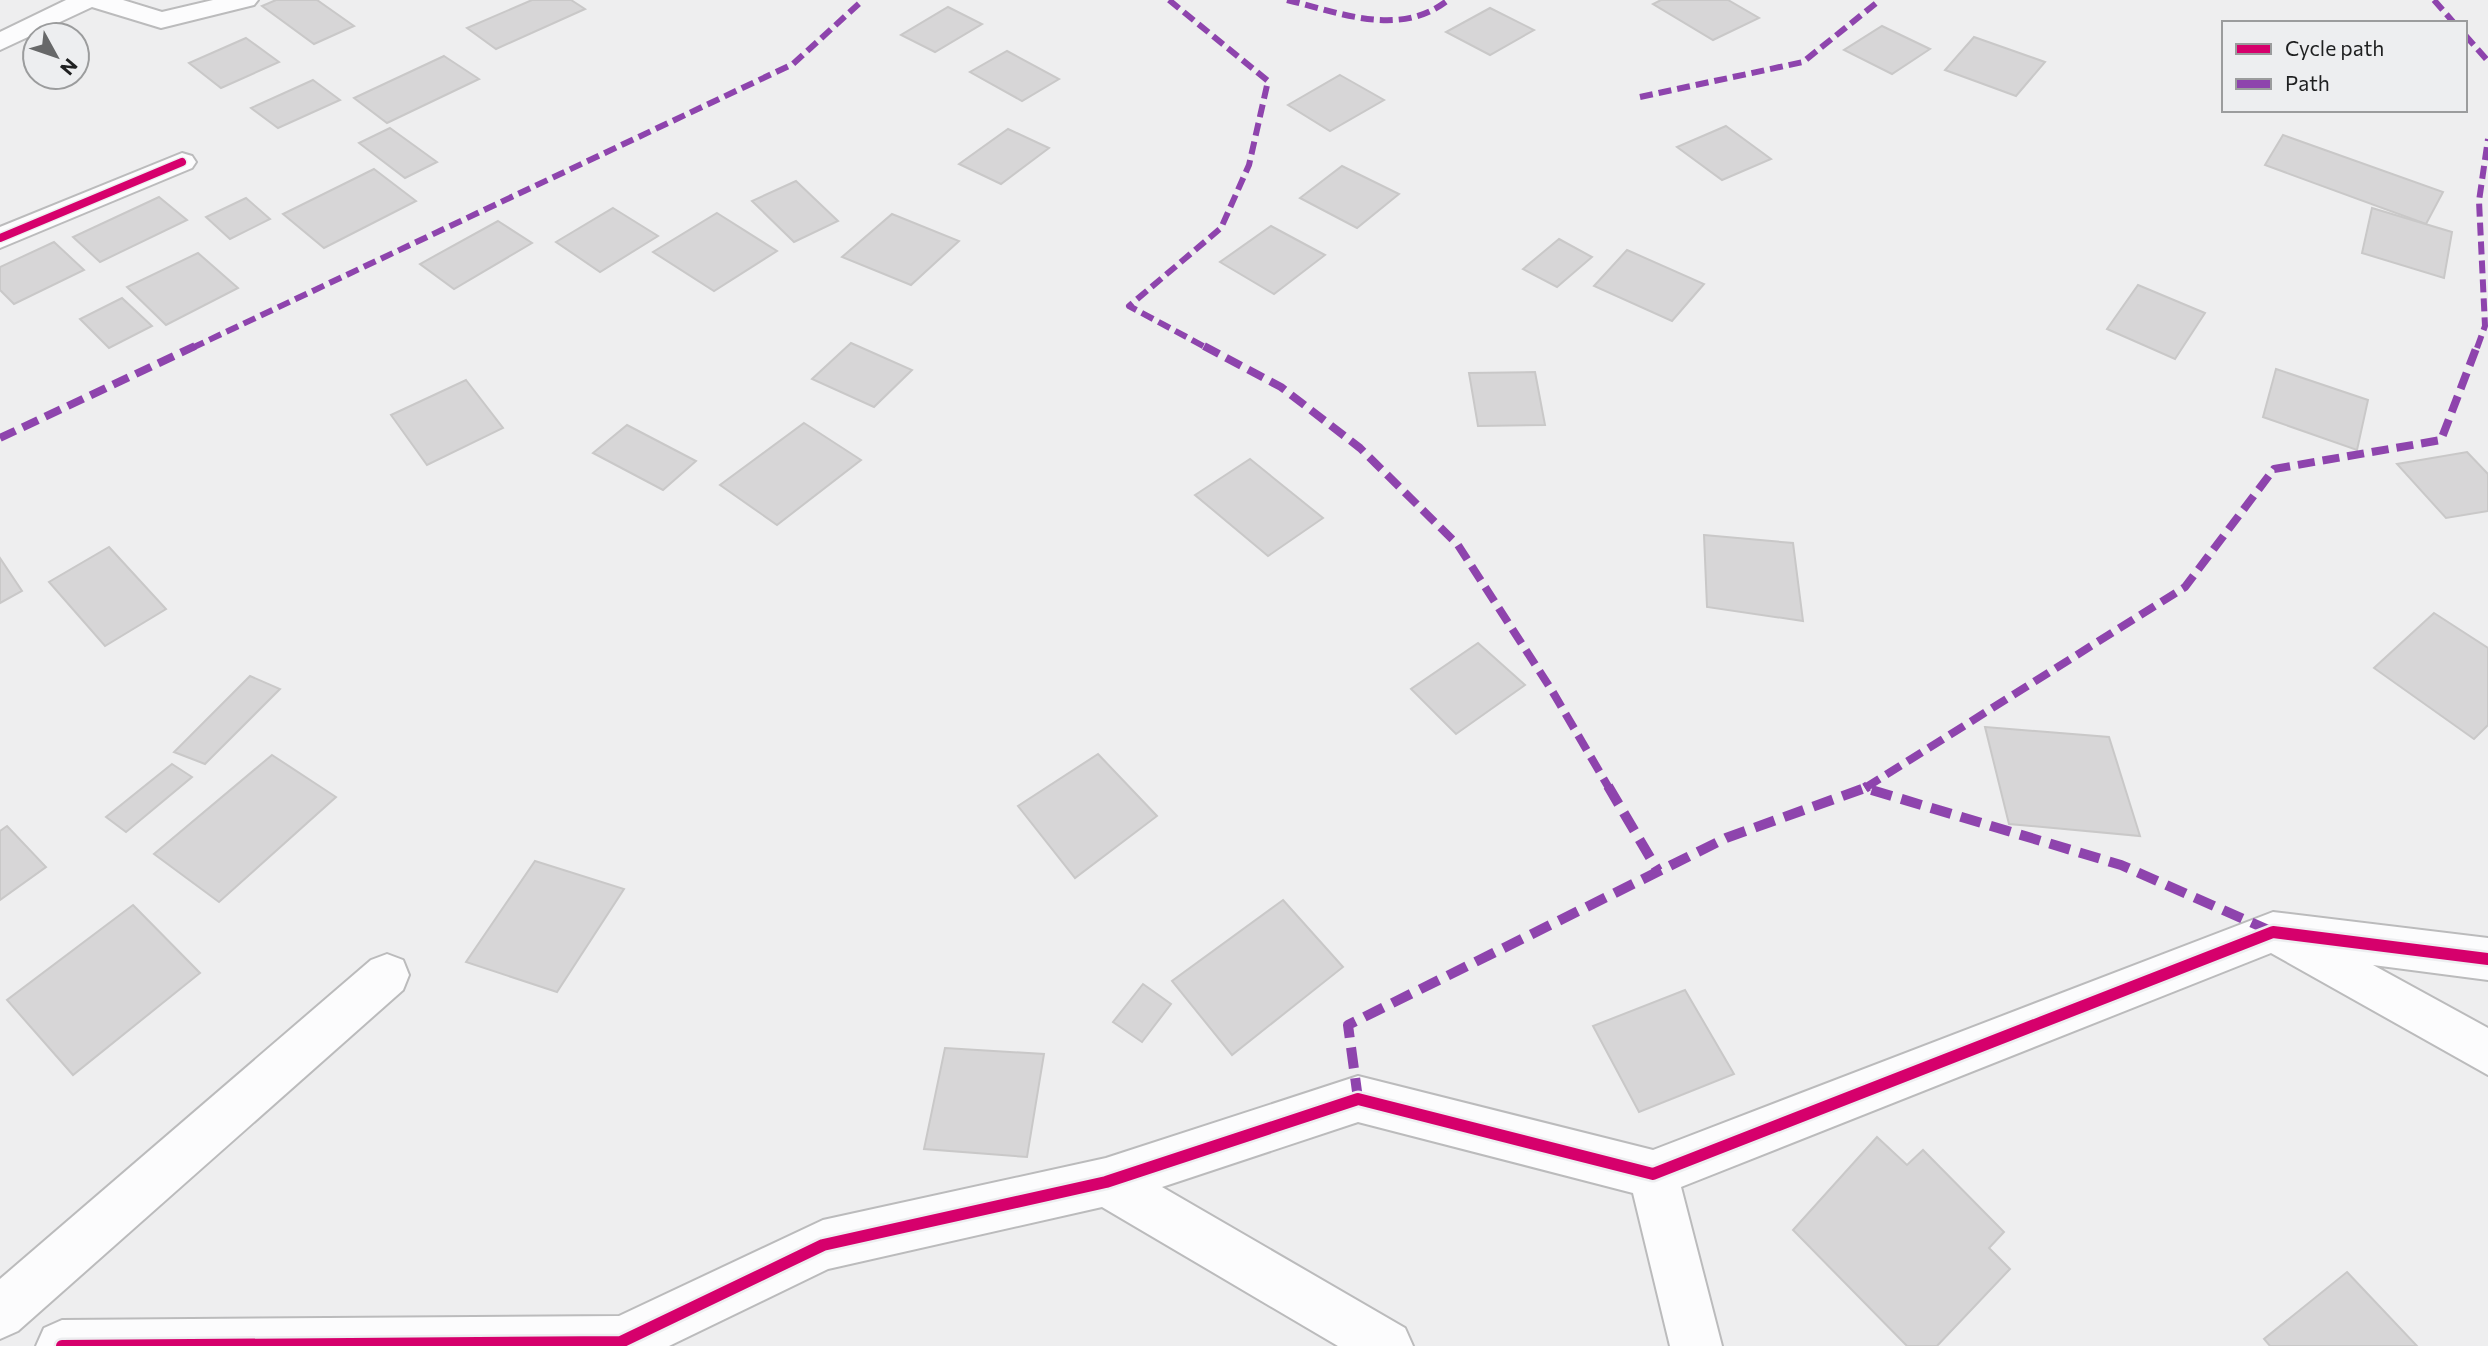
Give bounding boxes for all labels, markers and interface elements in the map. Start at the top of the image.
north arrow [21,21,91,91]
legend [2222,21,2467,112]
text: Cycle path [2285,35,2384,60]
text: N [56,54,83,80]
text: Path [2285,70,2330,95]

